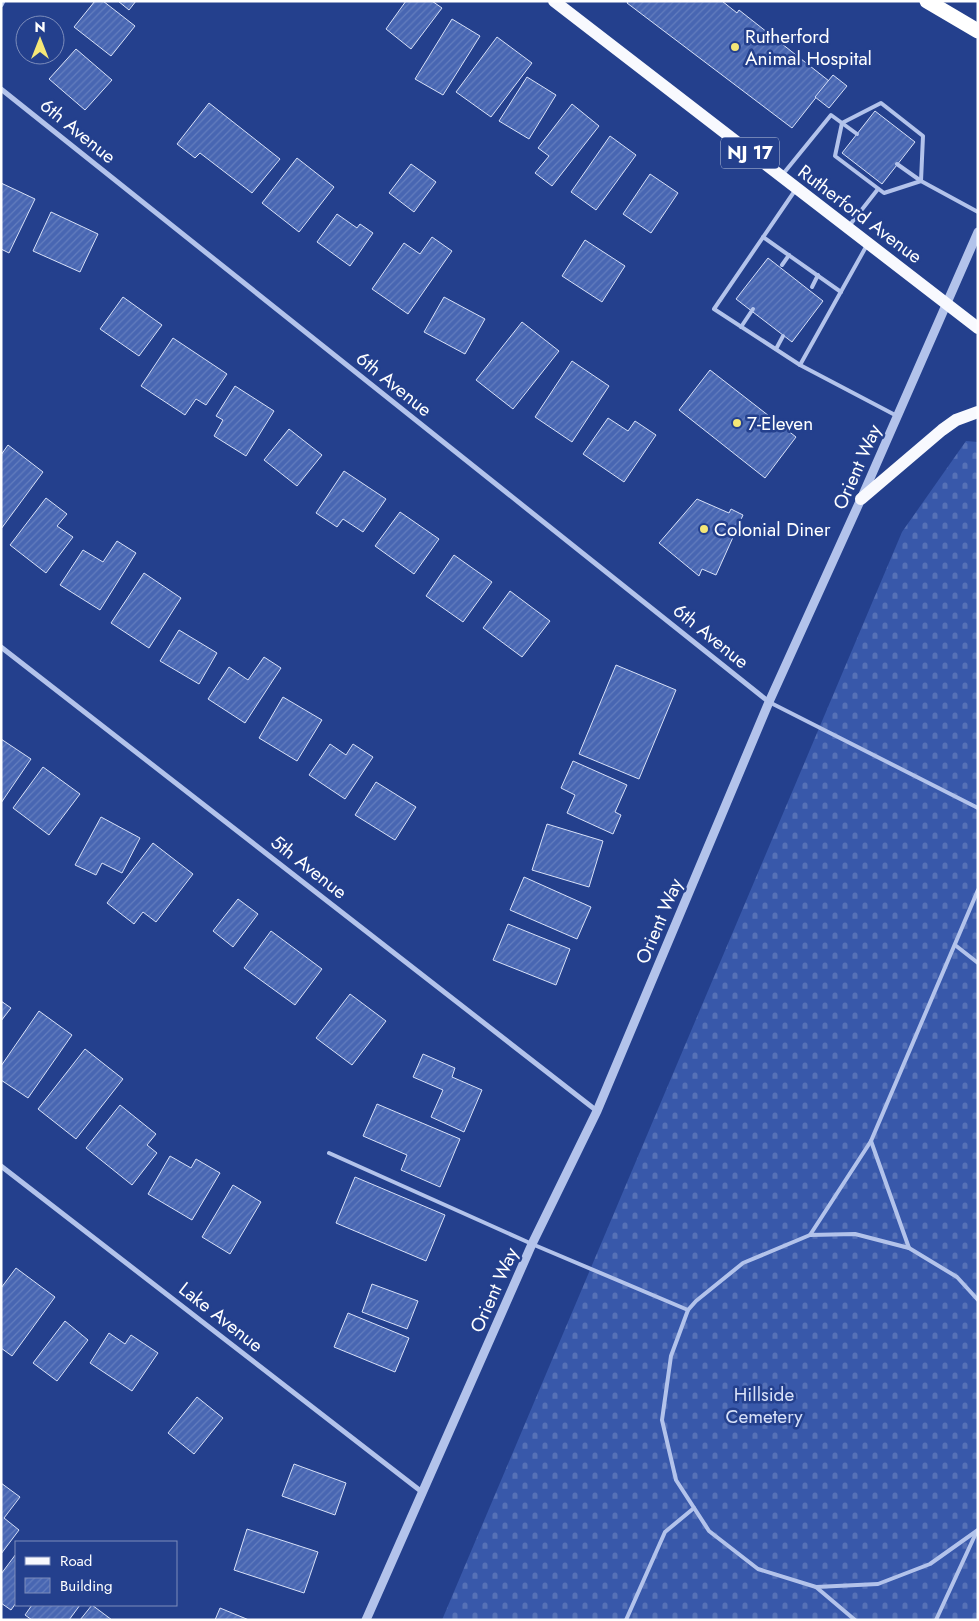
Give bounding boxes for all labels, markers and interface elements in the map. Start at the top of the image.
north arrow [15,15,65,65]
text: N [34,17,46,37]
place label: Rutherford Animal Hospital [745,23,872,72]
marker: Rutherford Animal Hospital [729,41,741,53]
street label: 6th Avenue [34,92,122,170]
road number: NJ 17 [721,138,779,168]
street label: Rutherford Avenue [792,158,928,270]
street label: 6th Avenue [350,345,438,423]
place label: 7-Eleven [747,410,813,437]
marker: 7-Eleven [731,417,743,429]
street label: Orient Way [826,419,888,514]
place label: Colonial Diner [714,516,831,543]
marker: Colonial Diner [698,523,710,535]
street label: 6th Avenue [667,597,755,675]
street label: 5th Avenue [265,829,353,906]
street label: Orient Way [629,873,689,968]
street label: Orient Way [463,1242,525,1337]
street label: Lake Avenue [173,1275,269,1359]
park label: Hillside Cemetery [725,1381,803,1430]
legend [15,1541,178,1606]
text: Road [60,1550,92,1572]
text: Building [60,1575,112,1597]

